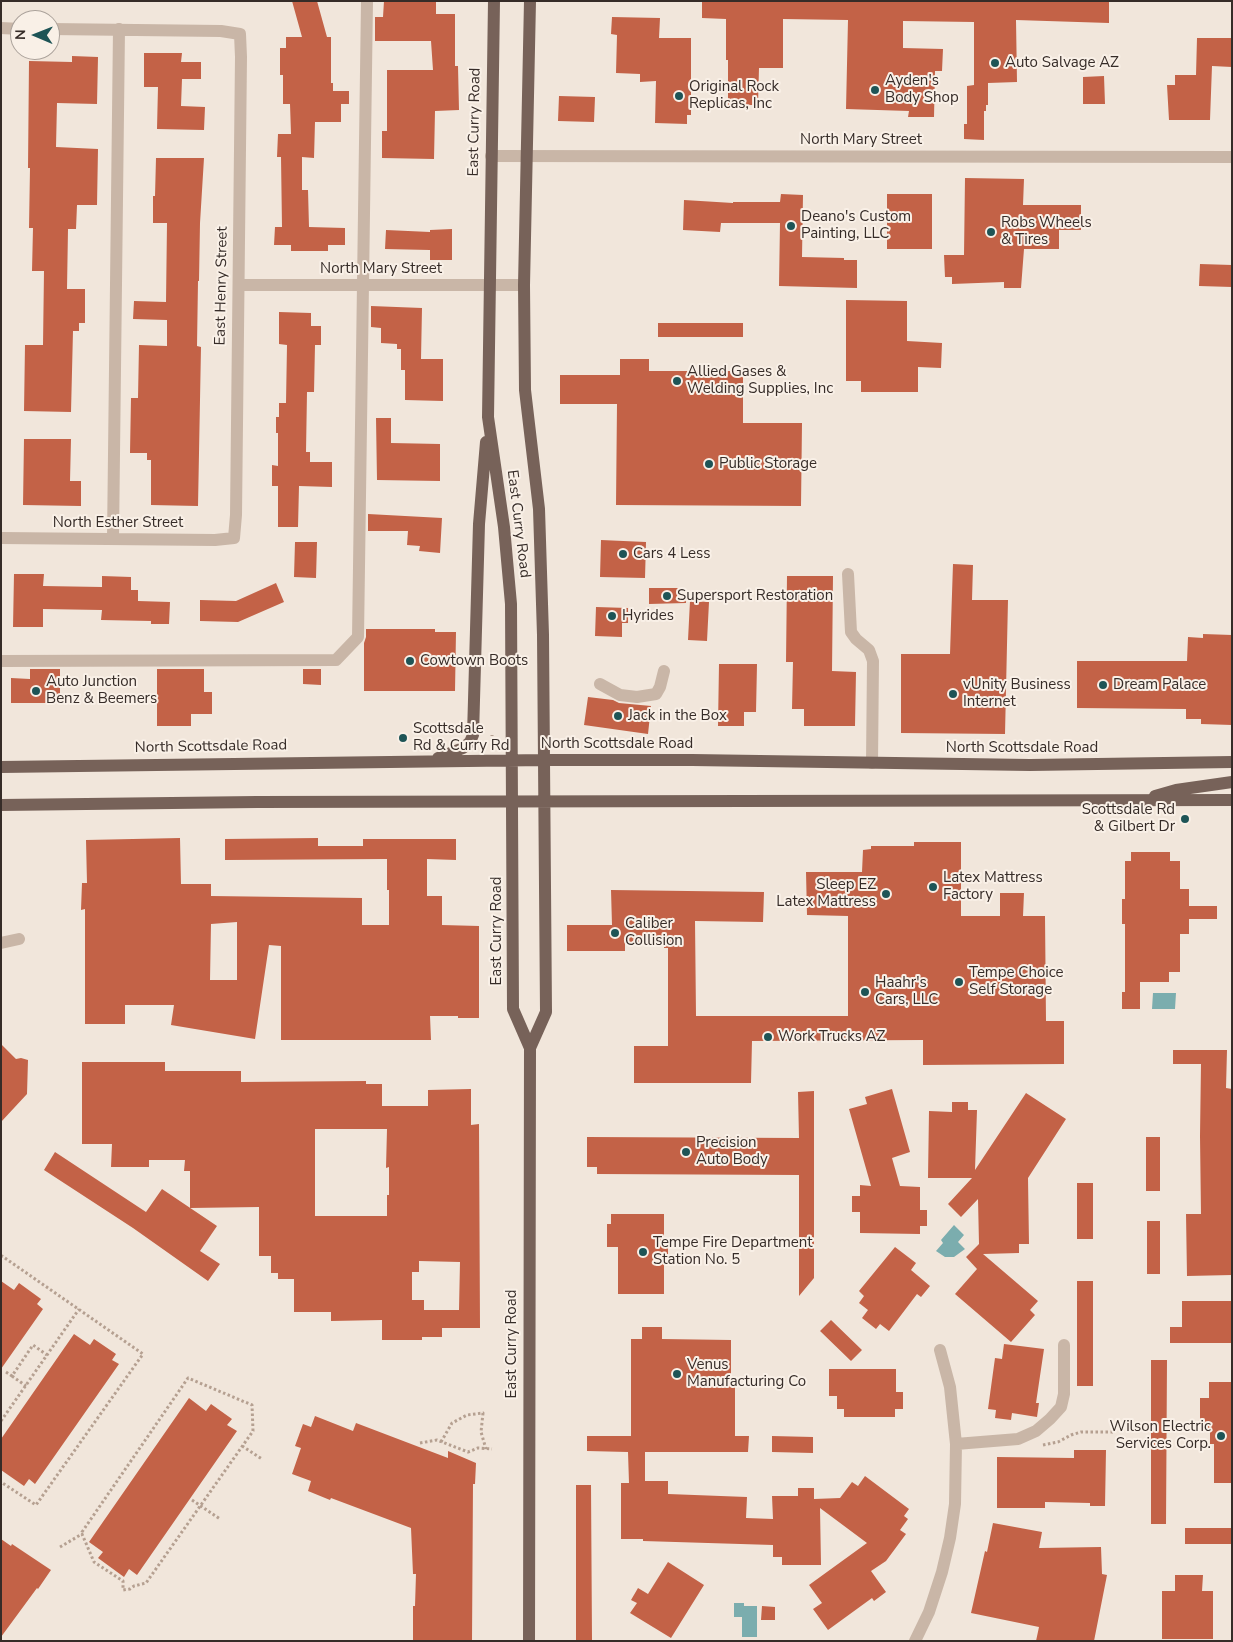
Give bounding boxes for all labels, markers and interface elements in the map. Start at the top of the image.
north arrow [10,10,60,60]
text: N [11,29,30,40]
place label: Auto Salvage AZ [1005,54,1119,72]
marker: Auto Salvage AZ [989,57,1001,69]
street label: East Curry Road [465,67,485,177]
place label: Ayden's Body Shop [885,72,959,107]
place label: Original Rock Replicas, Inc [689,78,779,113]
marker: Ayden's Body Shop [869,84,881,96]
marker: Original Rock Replicas, Inc [673,90,685,102]
street label: North Mary Street [800,131,922,149]
place label: Deano's Custom Painting, LLC [801,208,911,243]
place label: Robs Wheels & Tires [1001,214,1092,249]
marker: Deano's Custom Painting, LLC [785,220,797,232]
street label: East Henry Street [212,226,232,346]
marker: Robs Wheels & Tires [985,226,997,238]
street label: North Mary Street [320,260,442,278]
place label: Allied Gases & Welding Supplies, Inc [687,363,833,398]
marker: Allied Gases & Welding Supplies, Inc [671,375,683,387]
place label: Public Storage [719,455,817,473]
marker: Public Storage [703,458,715,470]
street label: East Curry Road [502,469,534,579]
street label: North Esther Street [53,514,183,532]
place label: Cars 4 Less [633,545,710,563]
marker: Cars 4 Less [617,548,629,560]
place label: Supersport Restoration [677,587,833,605]
marker: Supersport Restoration [661,590,673,602]
place label: Hyrides [622,607,674,625]
marker: Hyrides [606,610,618,622]
place label: Cowtown Boots [420,652,528,670]
marker: Cowtown Boots [404,655,416,667]
place label: Auto Junction Benz & Beemers [46,673,157,708]
place label: vUnity Business Internet [963,676,1071,711]
place label: Dream Palace [1113,676,1206,694]
marker: Dream Palace [1097,679,1109,691]
marker: Auto Junction Benz & Beemers [30,685,42,697]
marker: vUnity Business Internet [947,688,959,700]
place label: Jack in the Box [628,707,727,725]
marker: Jack in the Box [612,710,624,722]
place label: Scottsdale Rd & Curry Rd [413,720,509,755]
marker: Scottsdale Rd & Curry Rd [397,732,409,744]
street label: North Scottsdale Road [541,735,693,753]
street label: North Scottsdale Road [135,737,287,757]
street label: North Scottsdale Road [946,739,1098,757]
place label: Scottsdale Rd & Gilbert Dr [1082,801,1175,836]
marker: Scottsdale Rd & Gilbert Dr [1179,813,1191,825]
place label: Latex Mattress Factory [943,869,1043,904]
place label: Sleep EZ Latex Mattress [776,876,876,911]
street label: East Curry Road [488,877,506,985]
marker: Latex Mattress Factory [927,881,939,893]
marker: Sleep EZ Latex Mattress [880,888,892,900]
place label: Caliber Collision [625,915,683,950]
marker: Caliber Collision [609,927,621,939]
place label: Tempe Choice Self Storage [969,964,1063,999]
place label: Haahr's Cars, LLC [875,974,938,1009]
marker: Tempe Choice Self Storage [953,976,965,988]
marker: Haahr's Cars, LLC [859,986,871,998]
place label: Work Trucks AZ [778,1028,885,1046]
marker: Work Trucks AZ [762,1031,774,1043]
place label: Precision Auto Body [696,1134,768,1169]
marker: Precision Auto Body [680,1146,692,1158]
place label: Tempe Fire Department Station No. 5 [653,1234,813,1269]
marker: Tempe Fire Department Station No. 5 [637,1246,649,1258]
street label: East Curry Road [503,1290,521,1398]
place label: Venus Manufacturing Co [687,1356,806,1391]
marker: Venus Manufacturing Co [671,1368,683,1380]
place label: Wilson Electric Services Corp. [1110,1418,1211,1453]
marker: Wilson Electric Services Corp. [1215,1430,1227,1442]

